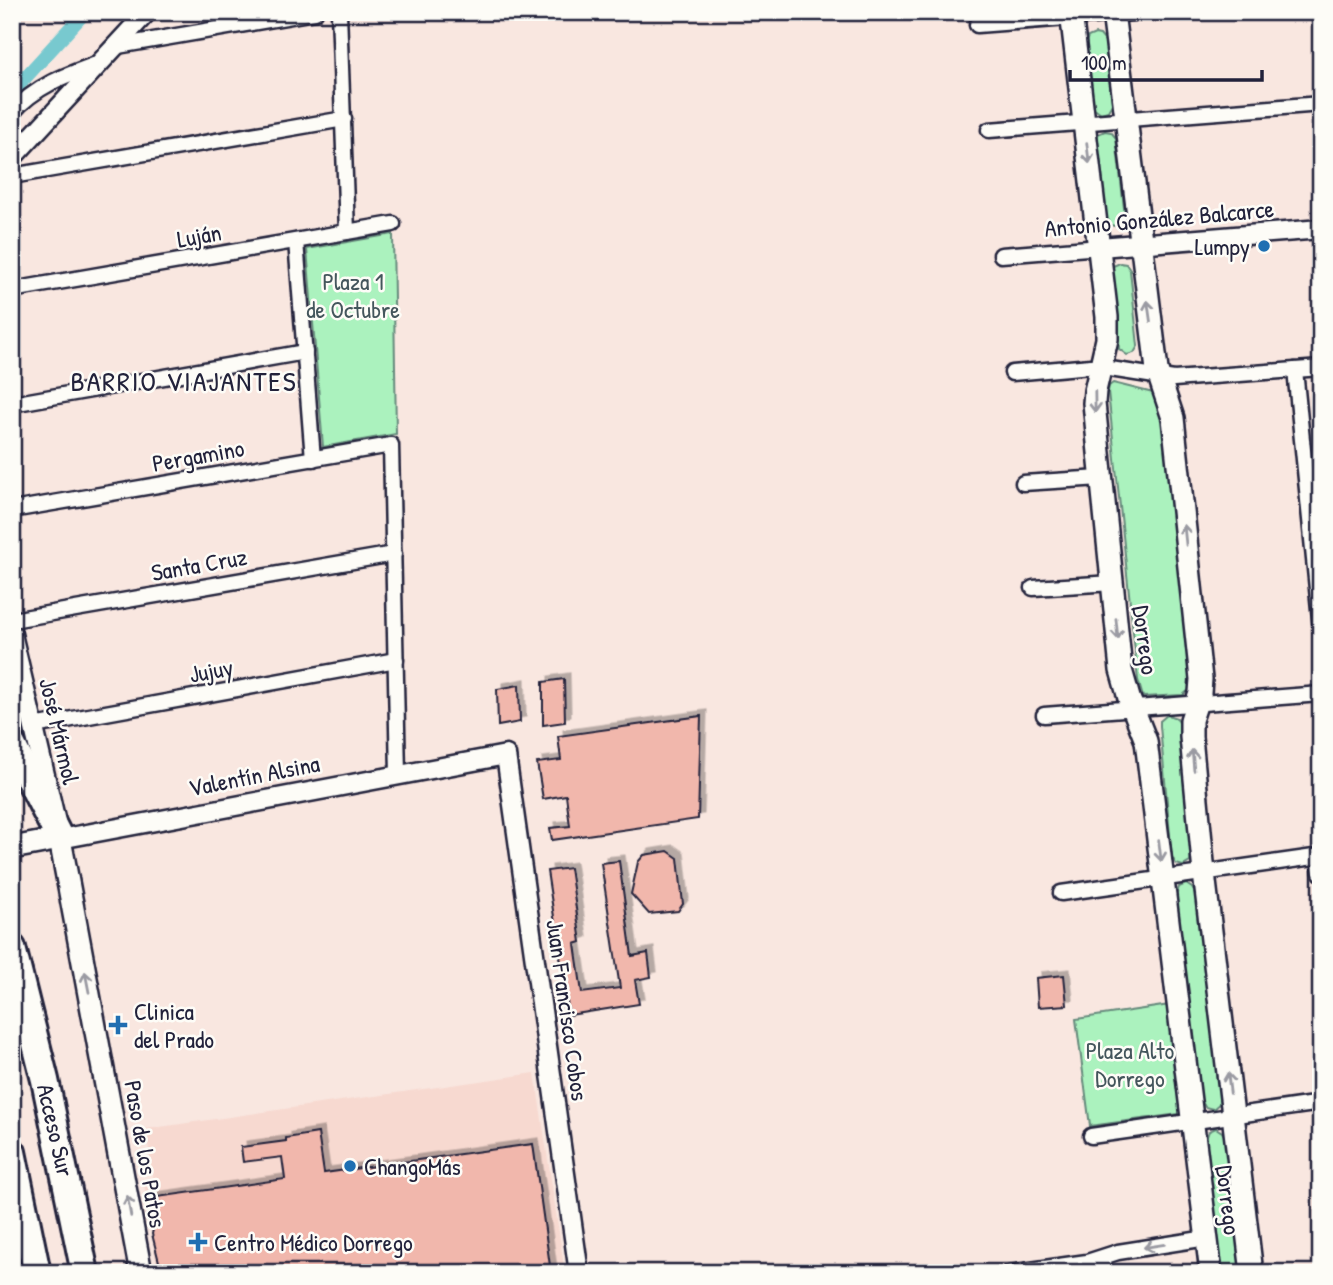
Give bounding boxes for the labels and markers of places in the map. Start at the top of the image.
place label: Lumpy [1195,230,1250,262]
marker: Lumpy [1256,238,1272,254]
place label: Clinica del Prado [134,995,214,1055]
marker: Clinica del Prado [108,1015,128,1035]
place label: ChangoMás [364,1150,461,1182]
marker: ChangoMás [342,1158,358,1174]
place label: Centro Médico Dorrego [214,1226,413,1258]
marker: Centro Médico Dorrego [188,1232,208,1252]

